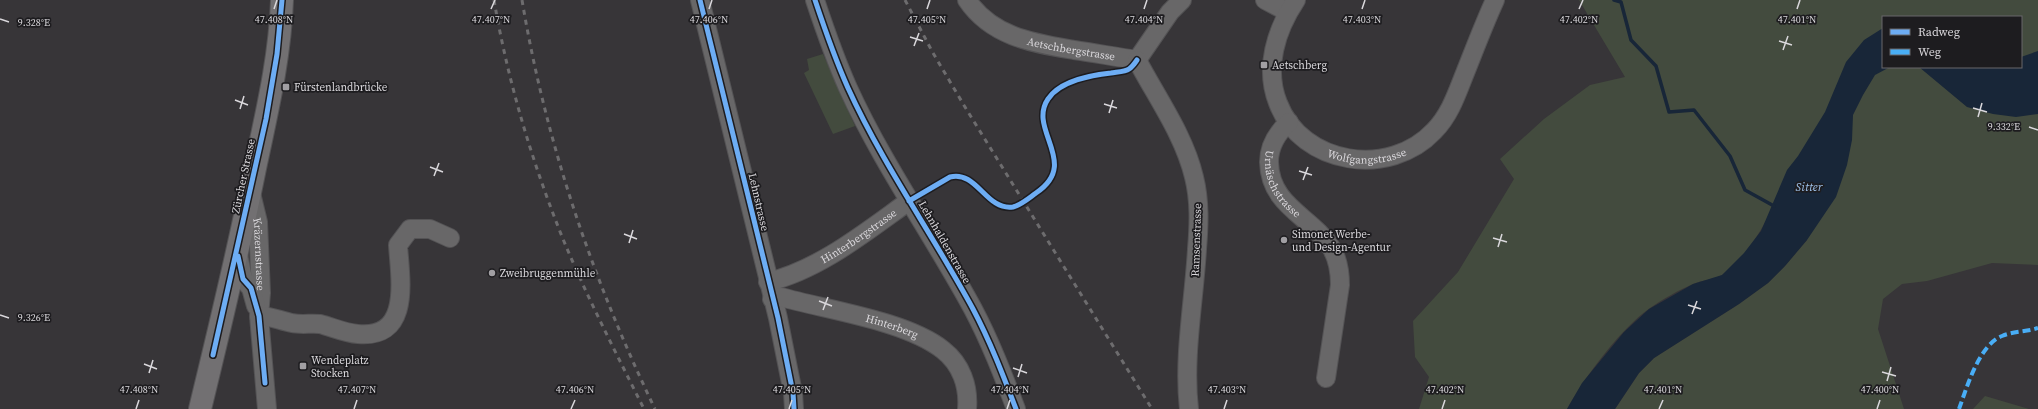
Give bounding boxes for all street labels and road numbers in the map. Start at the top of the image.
street label: Aetschbergstrasse [1026,34,1117,65]
street label: Zürcher Strasse [228,137,259,215]
street label: Wolfgangstrasse [1325,145,1409,168]
street label: Urnäschstrasse [1261,149,1304,221]
street label: Lehnstrasse [745,172,773,233]
street label: Lehnhaldenstrasse [915,198,974,287]
street label: Ramsenstrasse [1188,203,1205,277]
street label: Hinterbergstrasse [818,205,900,267]
street label: Kräzernstrasse [249,216,268,291]
street label: Hinterberg [864,311,921,343]

